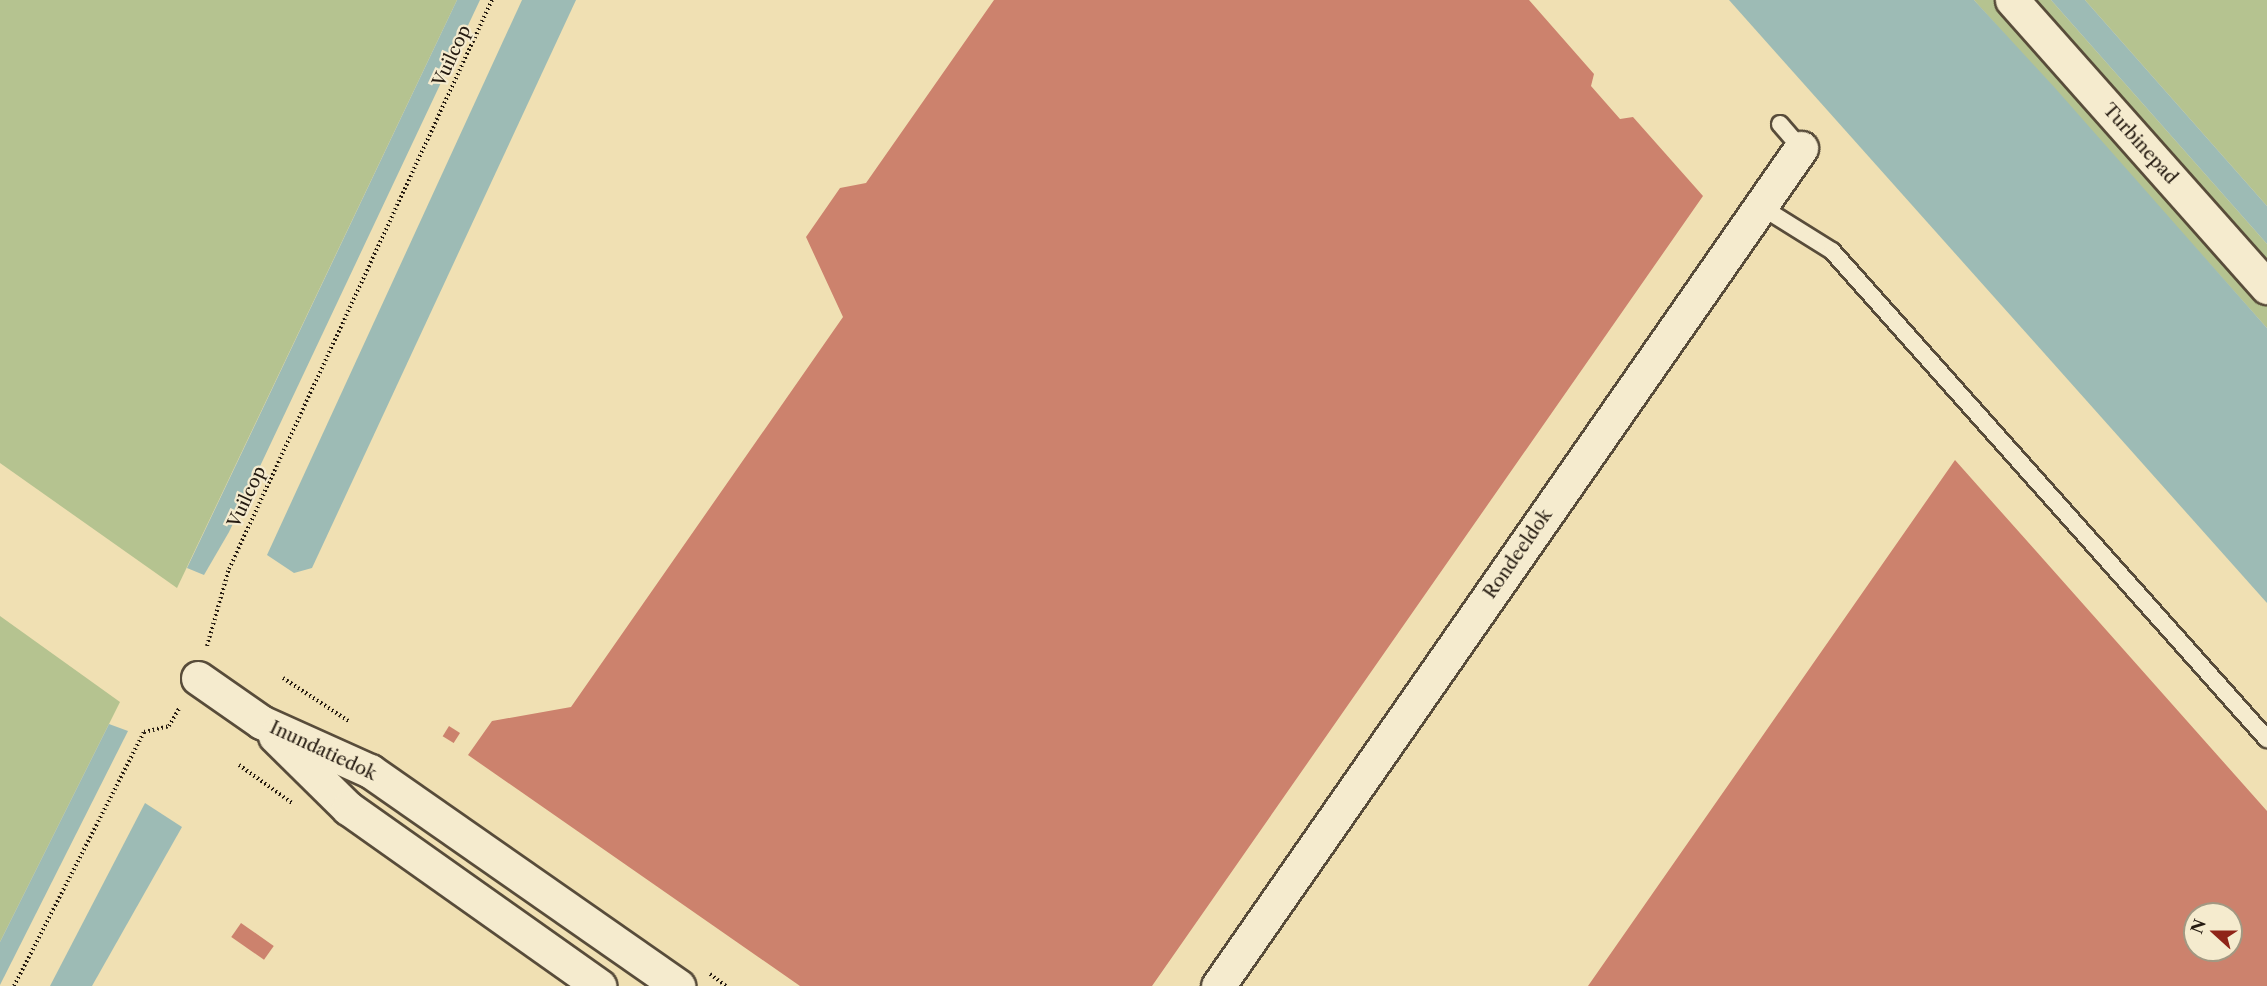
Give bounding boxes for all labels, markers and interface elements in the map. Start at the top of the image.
street label: Vuilcop [428,22,476,90]
street label: Turbinepad [2098,99,2182,189]
street label: Vuilcop [223,463,271,531]
street label: Rondeeldok [1479,505,1557,603]
street label: Inundatiedok [266,717,380,785]
north arrow [2183,902,2243,962]
text: N [2186,916,2210,936]

